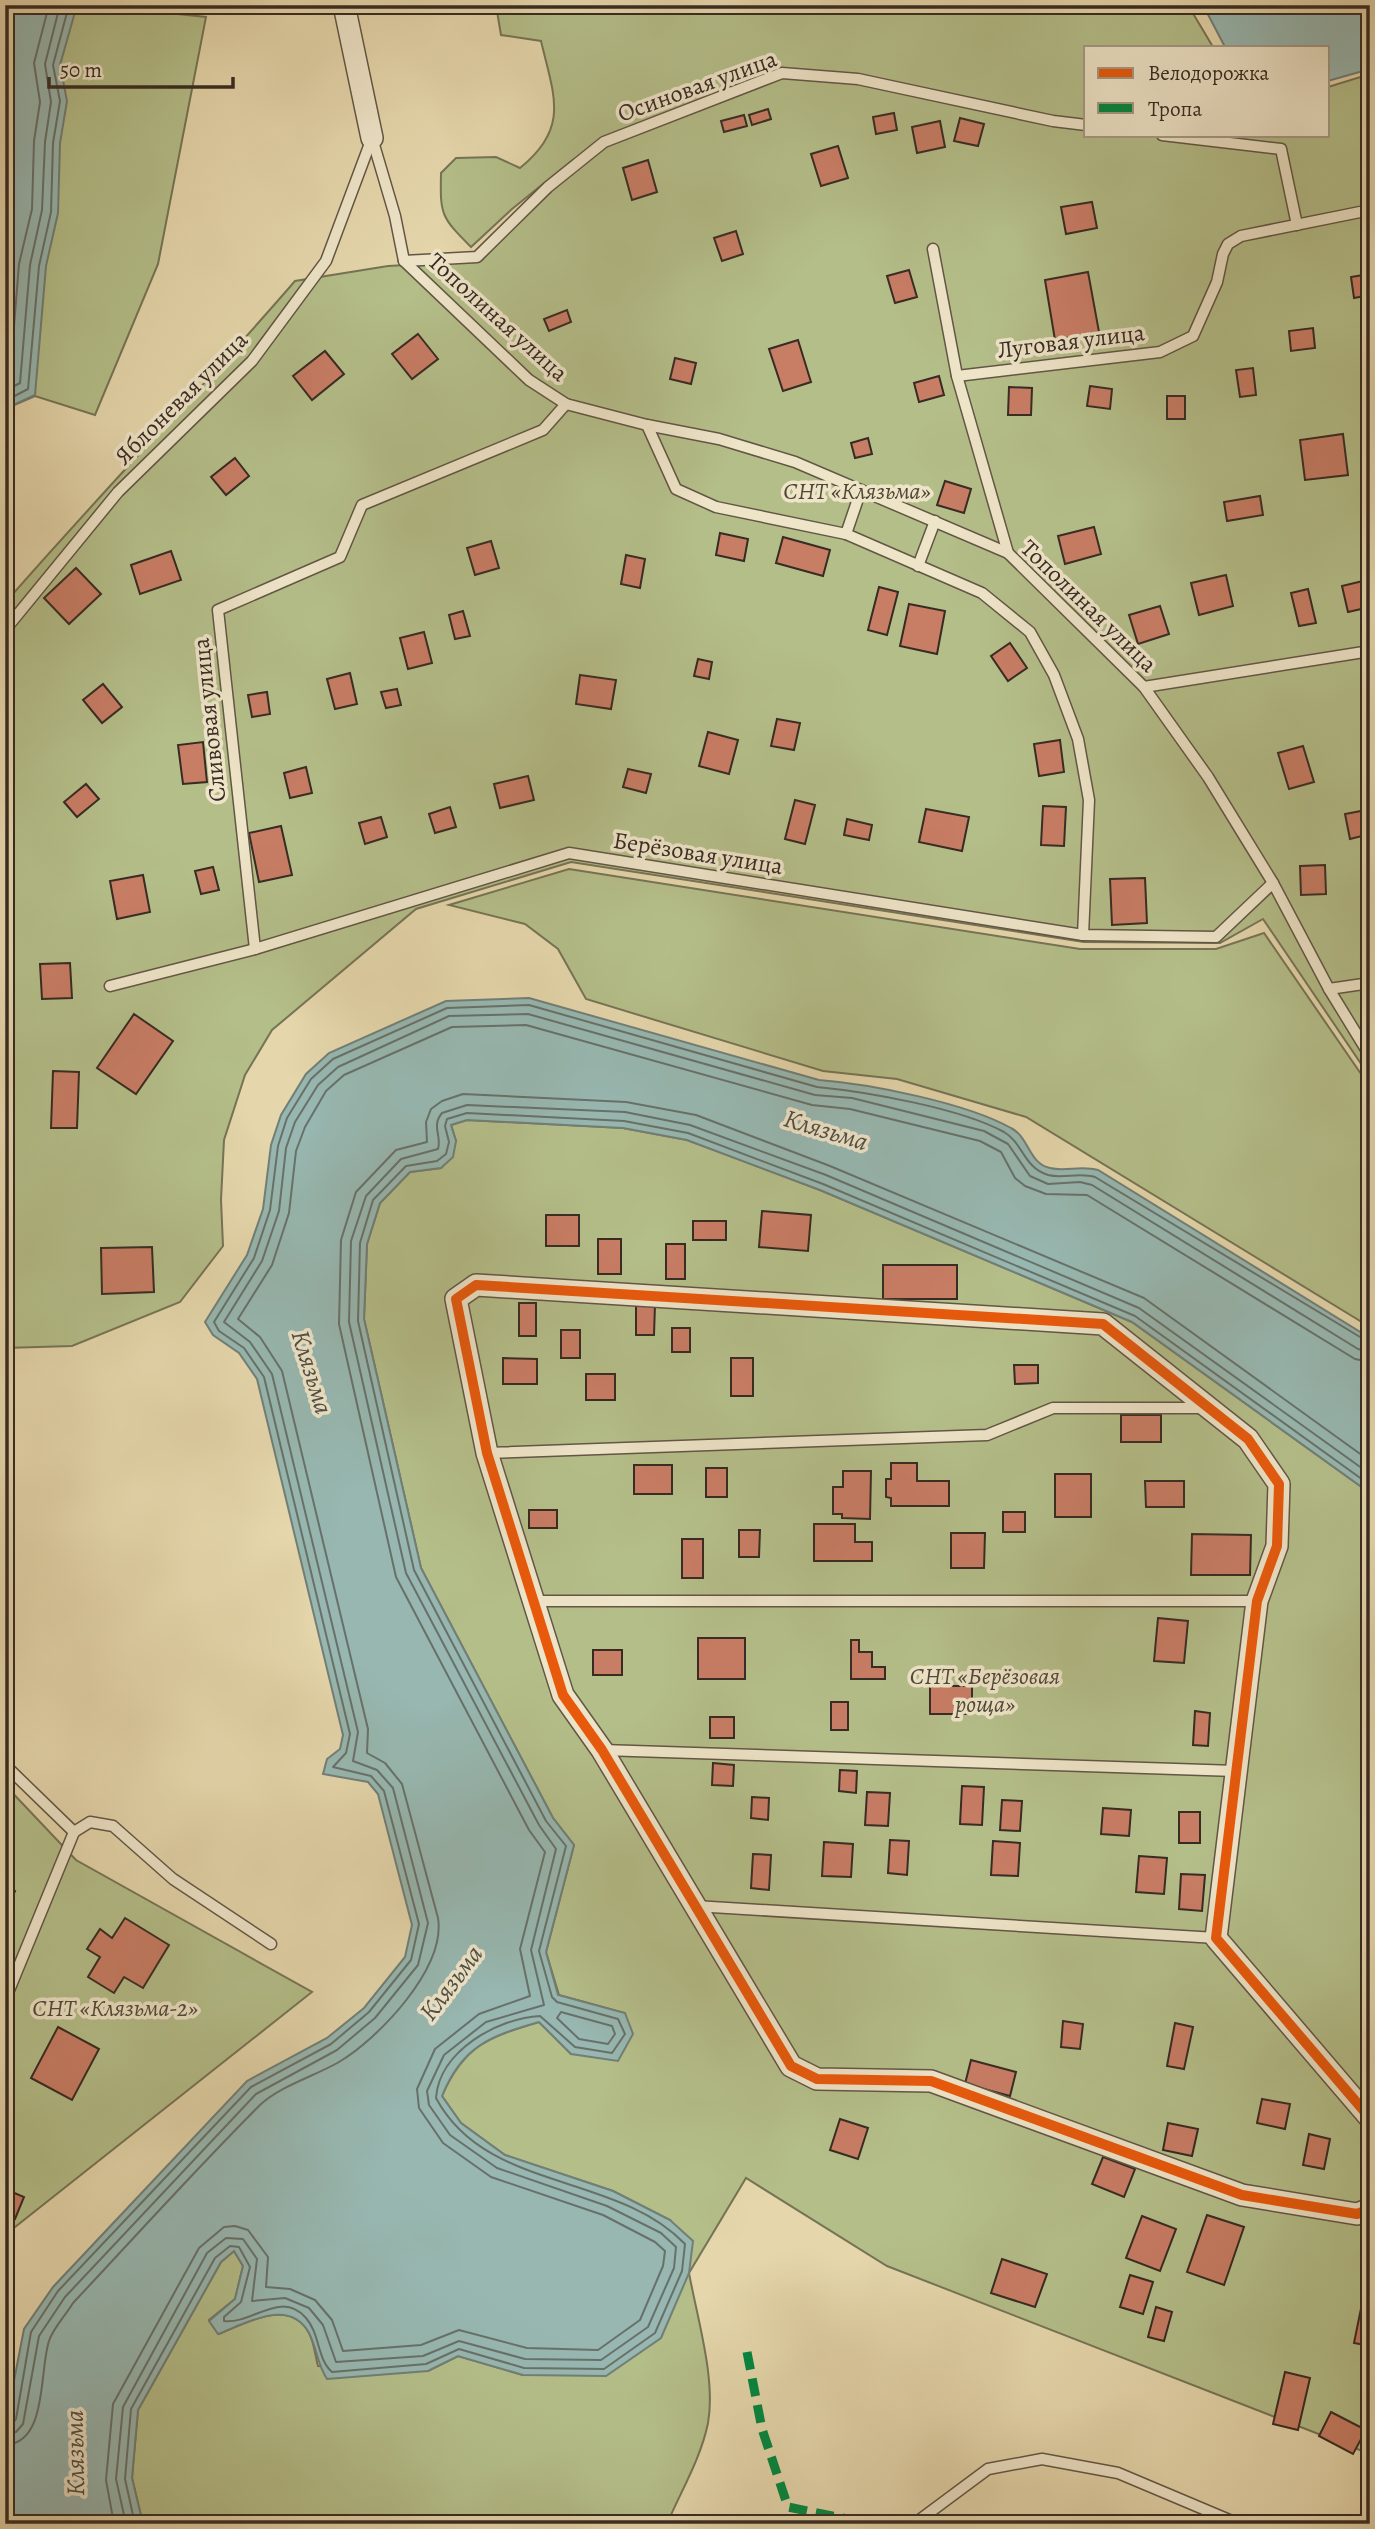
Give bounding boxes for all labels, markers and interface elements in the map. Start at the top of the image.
street label: Осиновая улица [613,42,781,130]
scale bar [49,46,233,90]
legend [1084,46,1330,136]
text: 50 m [60,56,102,84]
text: Велодорожка [1148,59,1269,87]
text: Тропа [1148,95,1202,123]
street label: Тополиная улица [421,245,575,389]
street label: Луговая улица [996,316,1146,366]
street label: Яблоневая улица [107,324,255,472]
park label: СНТ «Клязьма» [783,475,931,507]
street label: Тополиная улица [1014,533,1164,679]
street label: Сливовая улица [184,636,234,804]
street label: Берёзовая улица [611,824,785,882]
water label: Клязьма [780,1101,872,1159]
water label: Клязьма [283,1326,341,1418]
park label: СНТ «Берёзовая роща» [910,1660,1060,1720]
water label: Клязьма [411,1938,491,2028]
park label: СНТ «Клязьма-2» [32,1992,198,2024]
water label: Клязьма [57,2410,93,2496]

